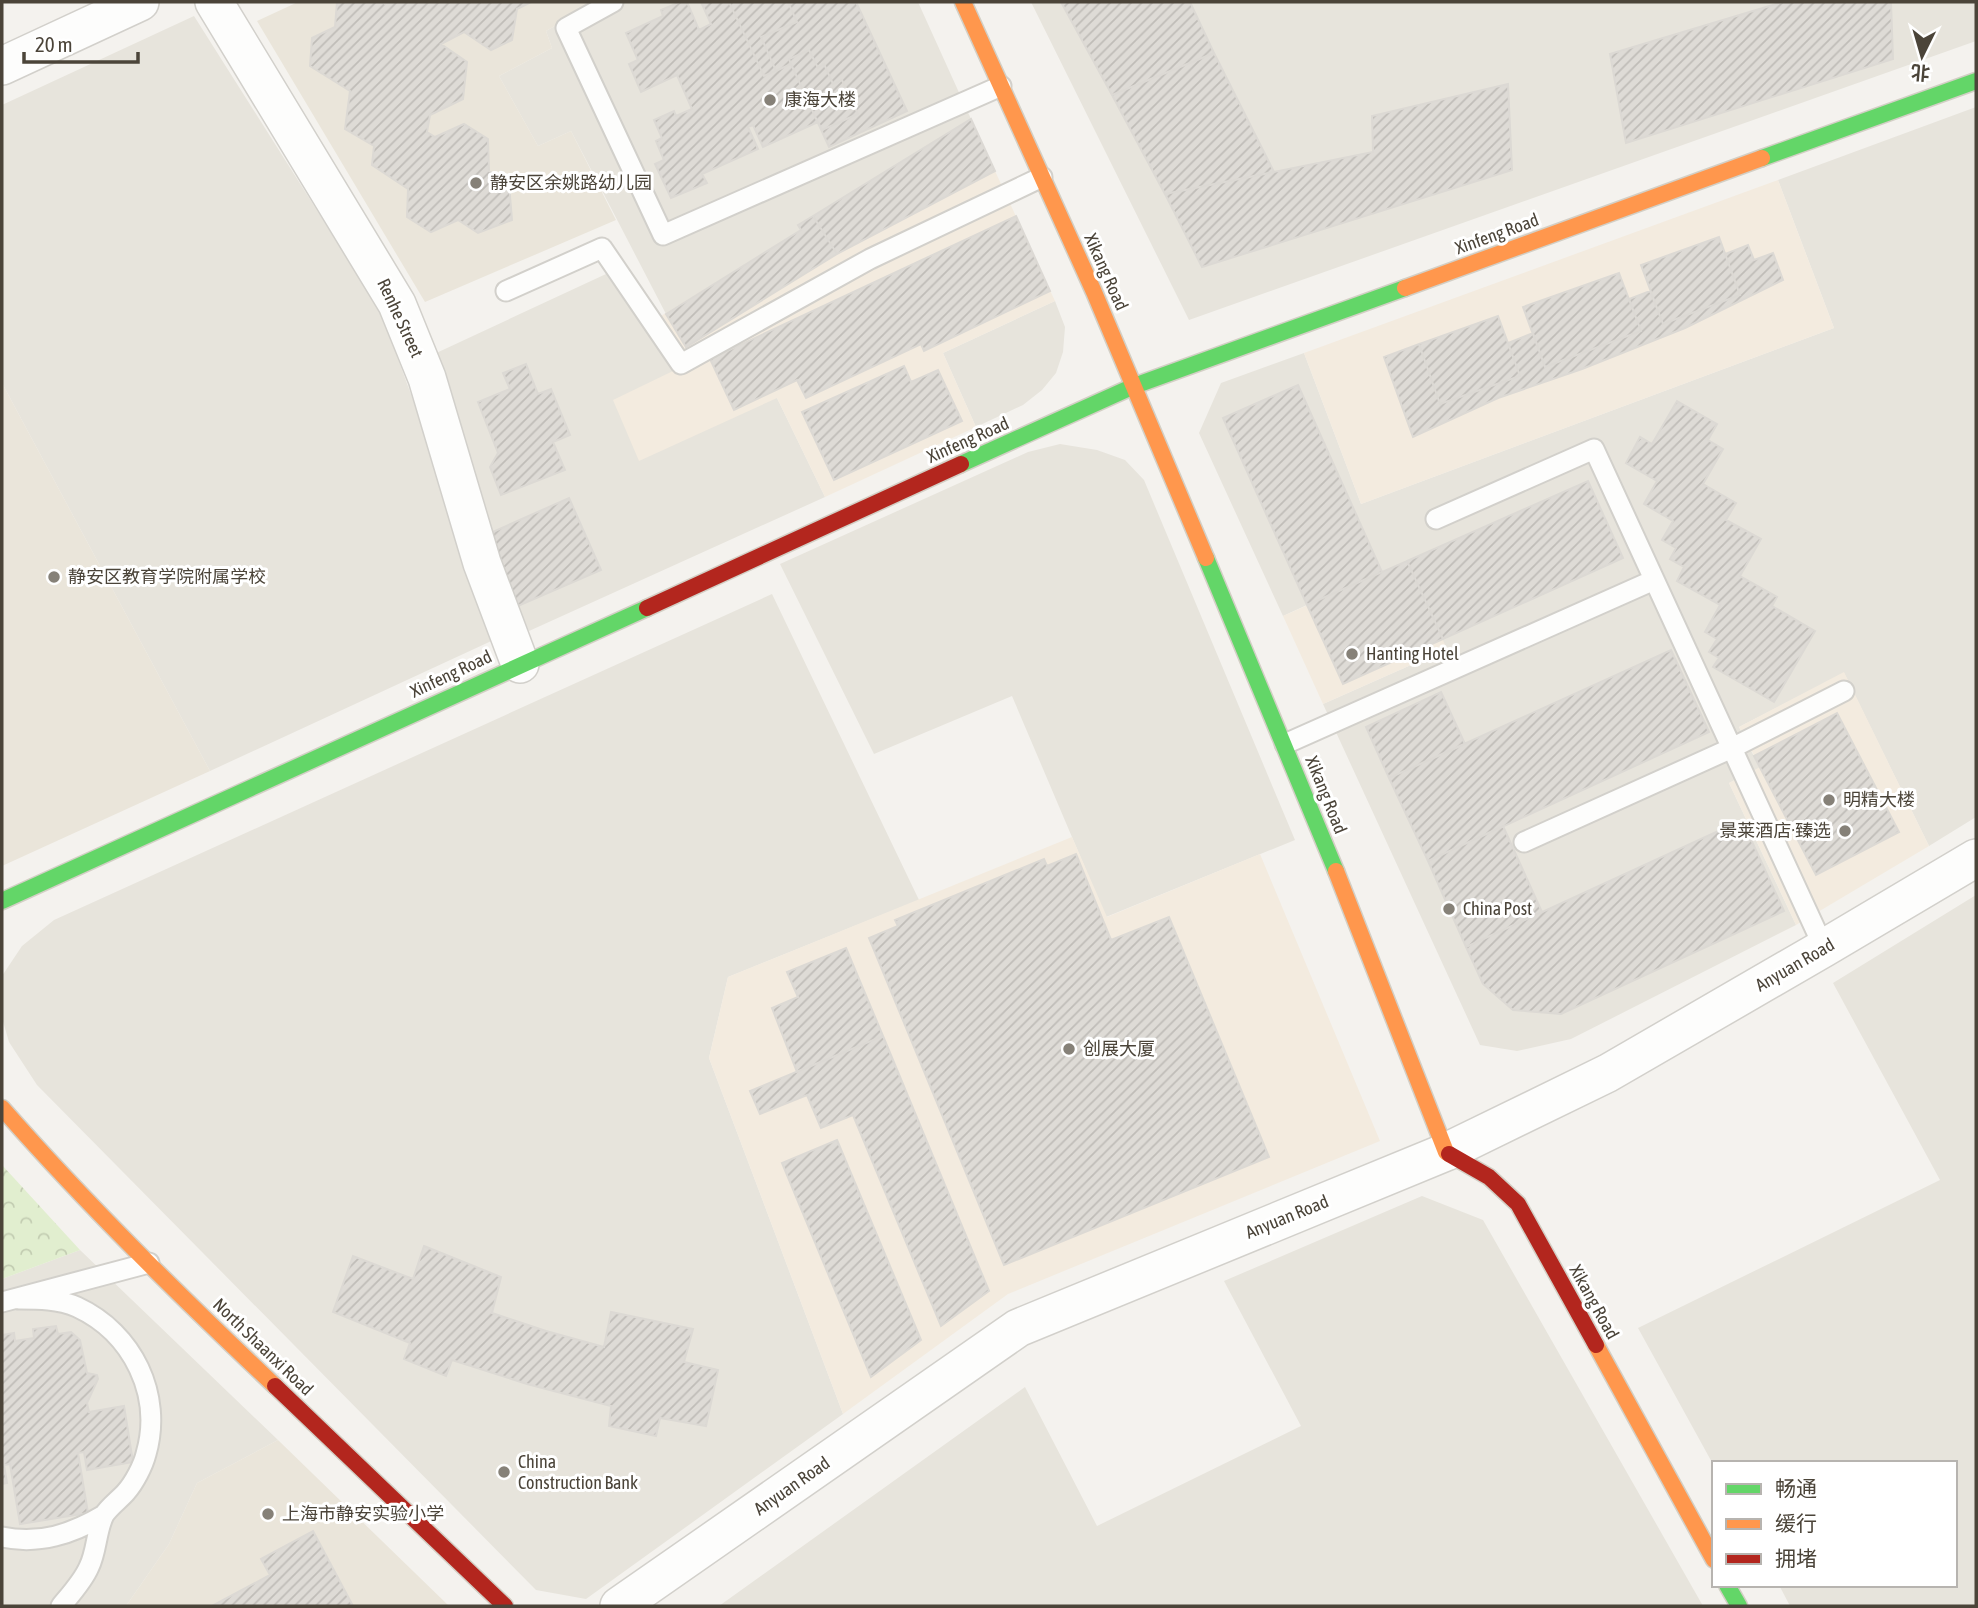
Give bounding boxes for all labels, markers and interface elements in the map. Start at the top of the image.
scale bar [24,21,138,65]
north arrow [1887,21,1957,91]
text: 20 m [35,32,73,56]
text: 北 [1910,61,1931,85]
place label: 康海大楼 [784,89,856,110]
marker: 康海大楼 [762,92,778,108]
place label: 静安区余姚路幼儿园 [490,172,652,193]
marker: 静安区余姚路幼儿园 [468,175,484,191]
street label: Xinfeng Road [1452,209,1541,258]
street label: Xikang Road [1080,230,1133,313]
street label: Renhe Street [373,275,428,361]
street label: Xinfeng Road [924,412,1012,467]
place label: 静安区教育学院附属学校 [68,566,266,587]
marker: 静安区教育学院附属学校 [46,569,62,585]
place label: Hanting Hotel [1366,643,1459,664]
street label: Xinfeng Road [407,646,495,702]
marker: Hanting Hotel [1344,646,1360,662]
street label: Xikang Road [1301,753,1352,837]
place label: 明精大楼 [1843,789,1915,810]
marker: 明精大楼 [1821,792,1837,808]
place label: 景莱酒店·臻选 [1719,820,1831,841]
marker: 景莱酒店·臻选 [1837,823,1853,839]
place label: China Post [1463,898,1532,919]
marker: China Post [1441,901,1457,917]
street label: Anyuan Road [1752,934,1838,996]
place label: 创展大厦 [1083,1038,1155,1059]
marker: 创展大厦 [1061,1041,1077,1057]
street label: Anyuan Road [1242,1190,1331,1243]
street label: Xikang Road [1565,1261,1623,1343]
street label: North Shaanxi Road [209,1294,318,1400]
place label: China Construction Bank [518,1451,638,1493]
street label: Anyuan Road [750,1452,834,1519]
legend [1712,1461,1957,1587]
marker: China Construction Bank [496,1464,512,1480]
text: 畅通 [1775,1476,1817,1500]
place label: 上海市静安实验小学 [282,1503,444,1524]
marker: 上海市静安实验小学 [260,1506,276,1522]
text: 缓行 [1775,1511,1817,1535]
text: 拥堵 [1775,1546,1817,1570]

